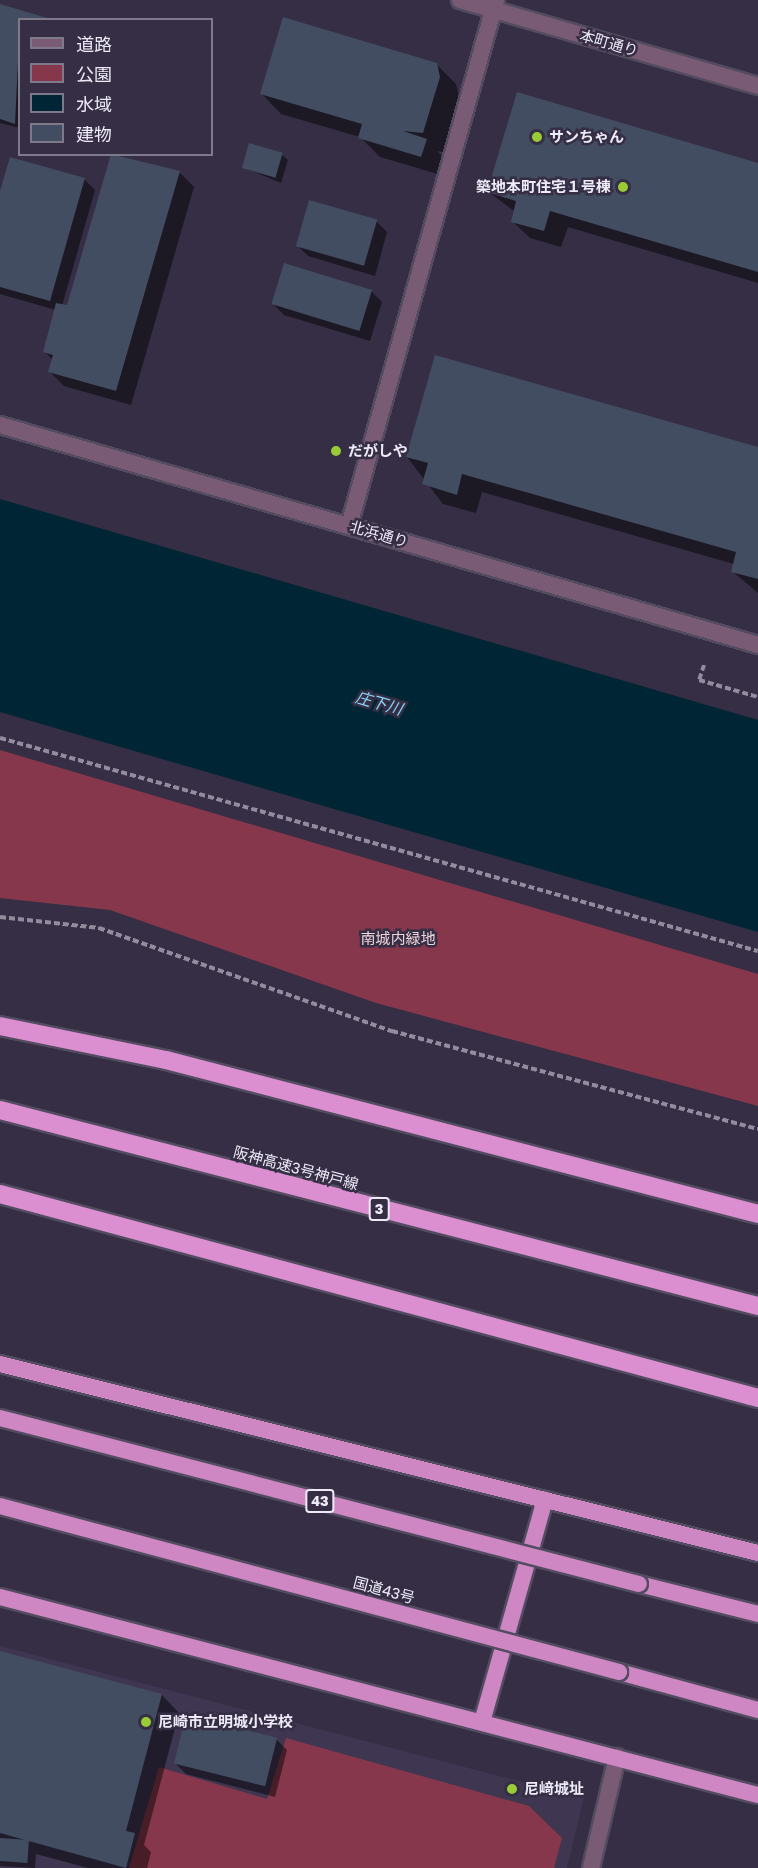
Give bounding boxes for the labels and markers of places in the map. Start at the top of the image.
place label: サンちゃん [549,128,624,146]
marker: サンちゃん [530,130,544,144]
place label: 築地本町住宅１号棟 [476,178,611,196]
marker: 築地本町住宅１号棟 [616,180,630,194]
place label: だがしや [348,442,408,460]
marker: だがしや [329,444,343,458]
place label: 尼崎市立明城小学校 [158,1713,293,1731]
marker: 尼崎市立明城小学校 [139,1715,153,1729]
place label: 尼﨑城址 [524,1780,584,1798]
marker: 尼﨑城址 [505,1782,519,1796]

